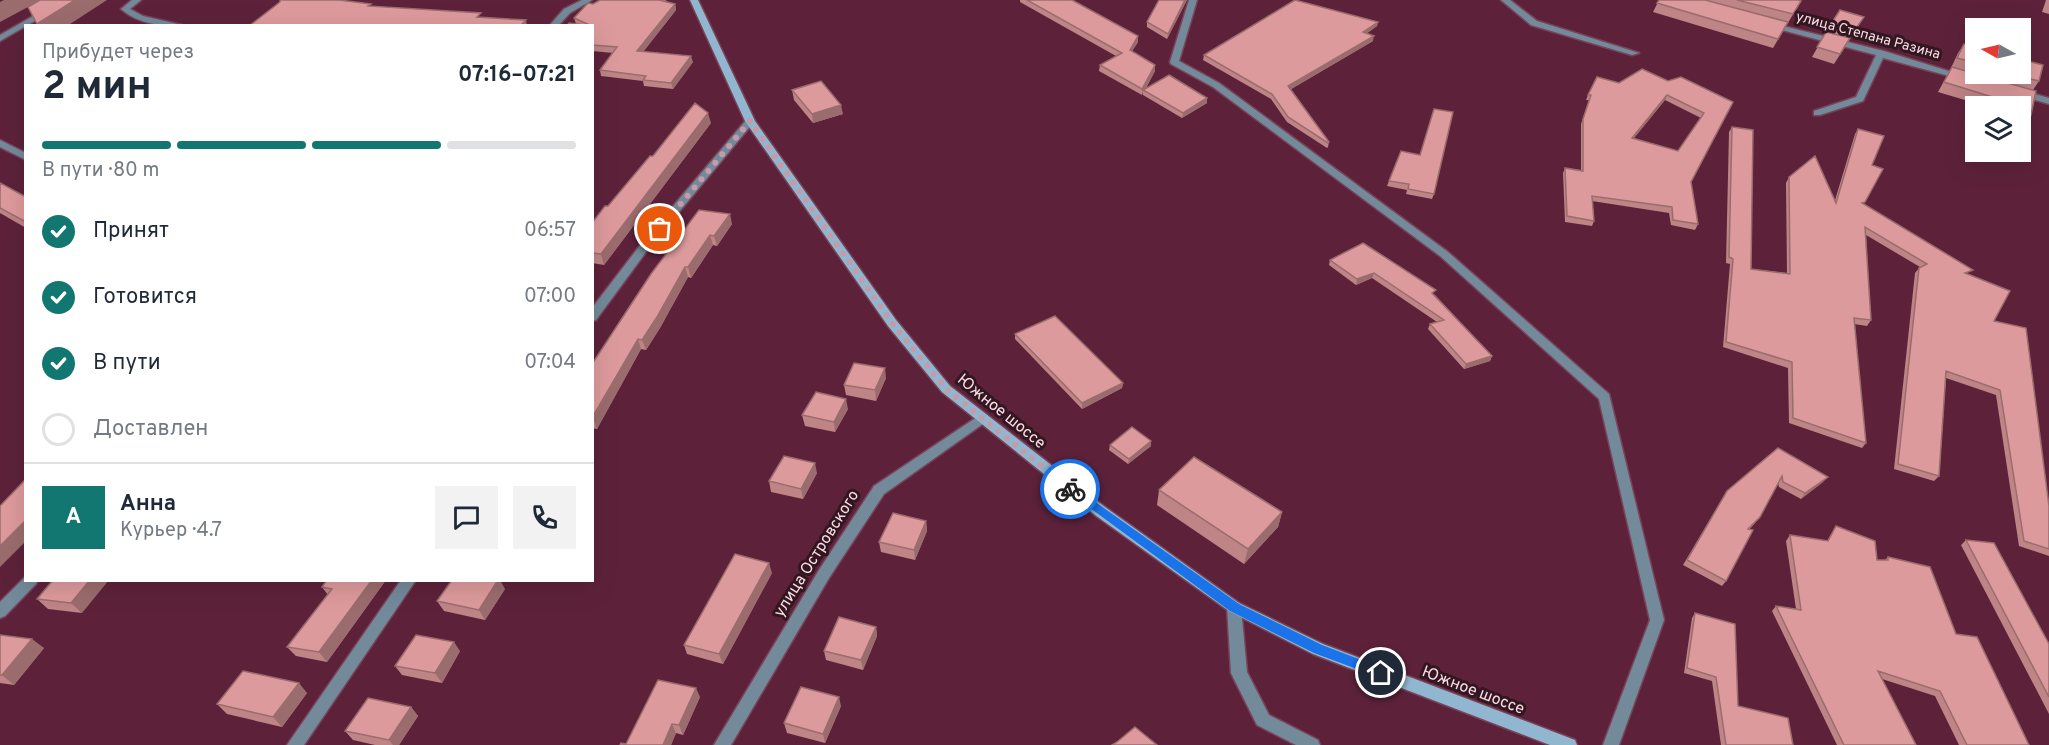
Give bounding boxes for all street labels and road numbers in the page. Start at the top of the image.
street label: улица Степана Разина [1794,9,1942,63]
street label: Южное шоссе [953,370,1049,454]
street label: улица Островского [770,487,864,621]
street label: Южное шоссе [1419,662,1527,720]

